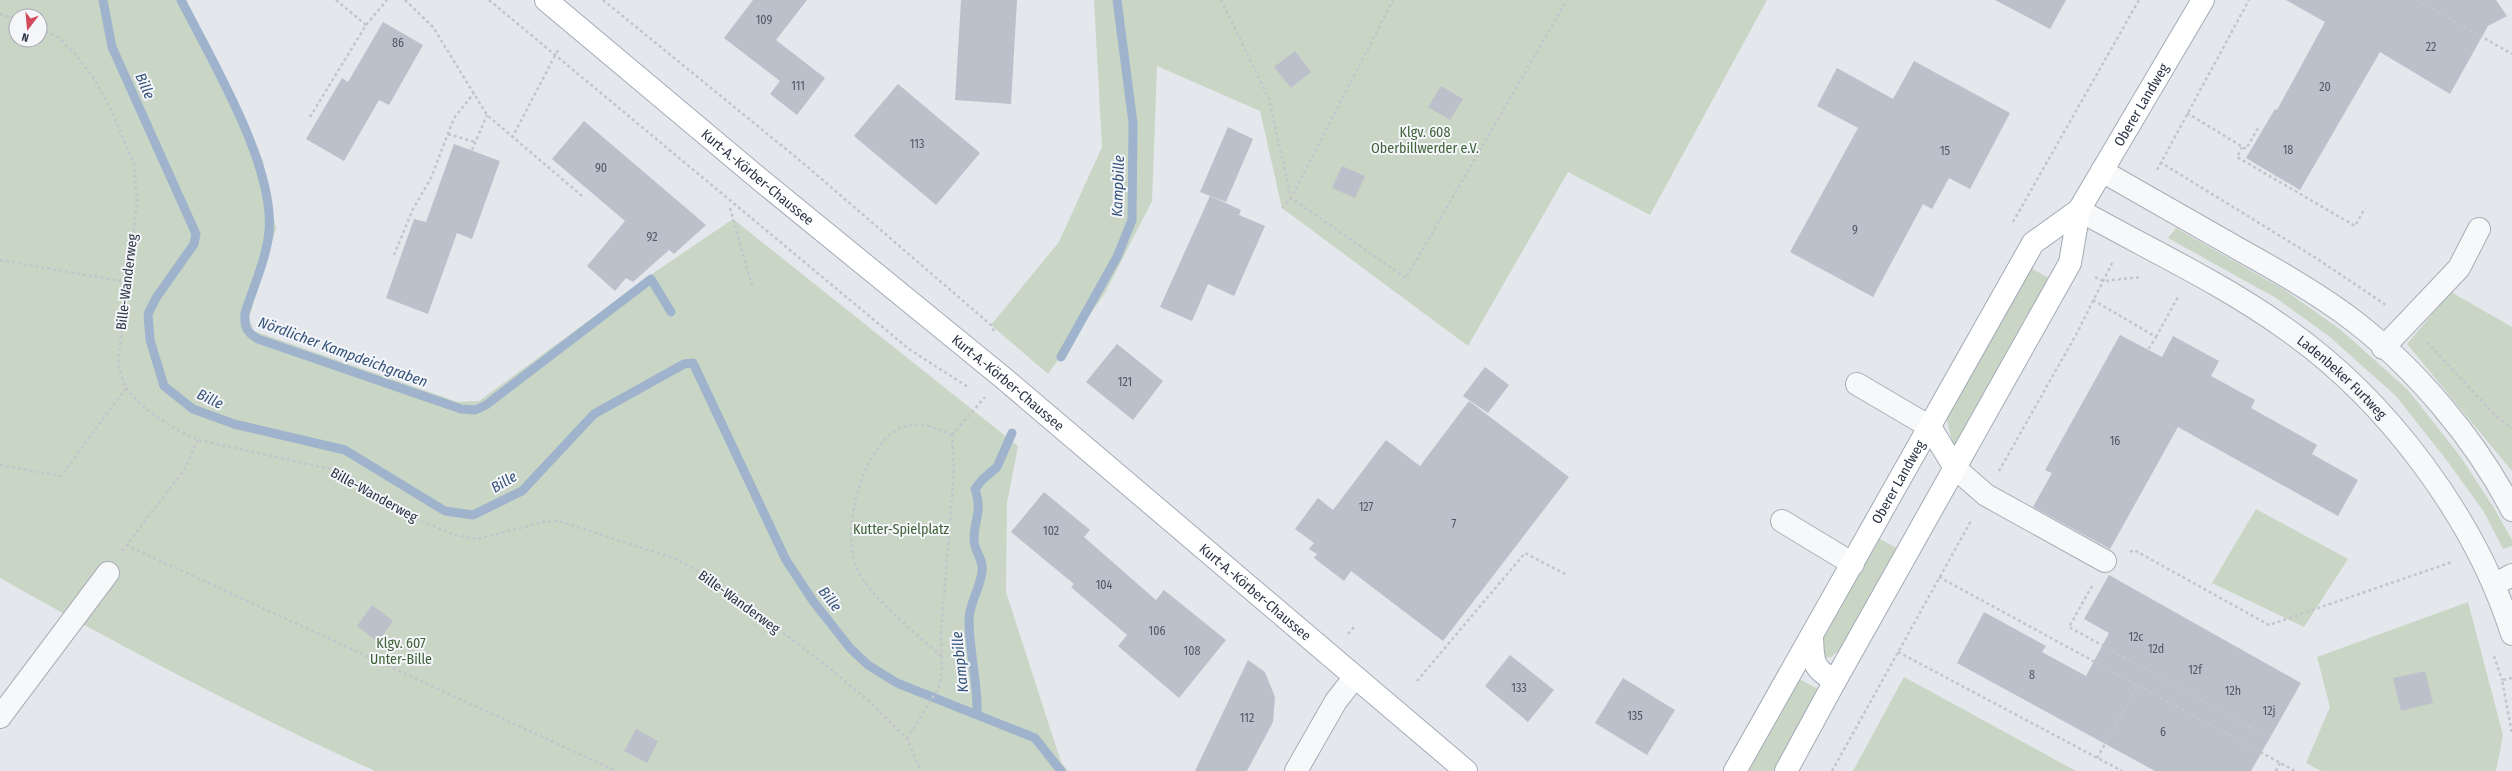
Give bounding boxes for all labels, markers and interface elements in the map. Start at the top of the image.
north arrow [8,8,48,48]
house number: 109 [756,13,773,27]
text: N [20,30,30,44]
house number: 86 [392,36,404,50]
house number: 22 [2426,40,2436,54]
street label: Oberer Landweg [2110,60,2172,149]
water label: Bille [131,70,159,102]
house number: 111 [791,79,805,93]
house number: 20 [2319,80,2331,94]
park label: Klgv. 608 Oberbillwerder e.V. [1371,124,1479,157]
street label: Kurt-A.-Körber-Chaussee [698,125,818,229]
house number: 113 [910,137,924,151]
house number: 18 [2283,143,2293,157]
house number: 15 [1940,144,1951,158]
water label: Kampbille [1108,155,1128,217]
house number: 90 [595,161,607,175]
house number: 9 [1852,223,1858,237]
house number: 92 [647,230,657,244]
street label: Bille-Wanderweg [113,232,141,331]
water label: Nördlicher Kampdeichgraben [256,313,430,391]
street label: Kurt-A.-Körber-Chaussee [948,331,1068,435]
street label: Ladenbeker Furtweg [2294,332,2391,423]
house number: 121 [1118,375,1132,389]
water label: Bille [194,385,226,413]
house number: 16 [2110,434,2120,448]
street label: Oberer Landweg [1868,437,1929,527]
street label: Bille-Wanderweg [328,464,421,526]
water label: Bille [488,467,520,497]
house number: 127 [1359,500,1374,514]
house number: 7 [1452,517,1457,531]
park label: Kutter-Spielplatz [853,521,949,538]
house number: 102 [1043,524,1059,538]
street label: Kurt-A.-Körber-Chaussee [1196,540,1315,644]
street label: Bille-Wanderweg [695,567,784,638]
house number: 104 [1096,578,1113,592]
water label: Bille [815,583,845,615]
house number: 106 [1149,624,1165,638]
water label: Kampbille [948,630,972,694]
house number: 12c [2129,630,2143,644]
park label: Klgv. 607 Unter-Bille [370,635,432,668]
house number: 12d [2148,642,2164,656]
house number: 108 [1184,644,1200,658]
house number: 12f [2188,663,2203,677]
house number: 8 [2029,668,2035,682]
house number: 133 [1511,681,1527,695]
house number: 12h [2225,684,2241,698]
house number: 12j [2263,704,2276,718]
house number: 135 [1627,709,1643,723]
house number: 112 [1240,711,1254,725]
house number: 6 [2160,725,2166,739]

